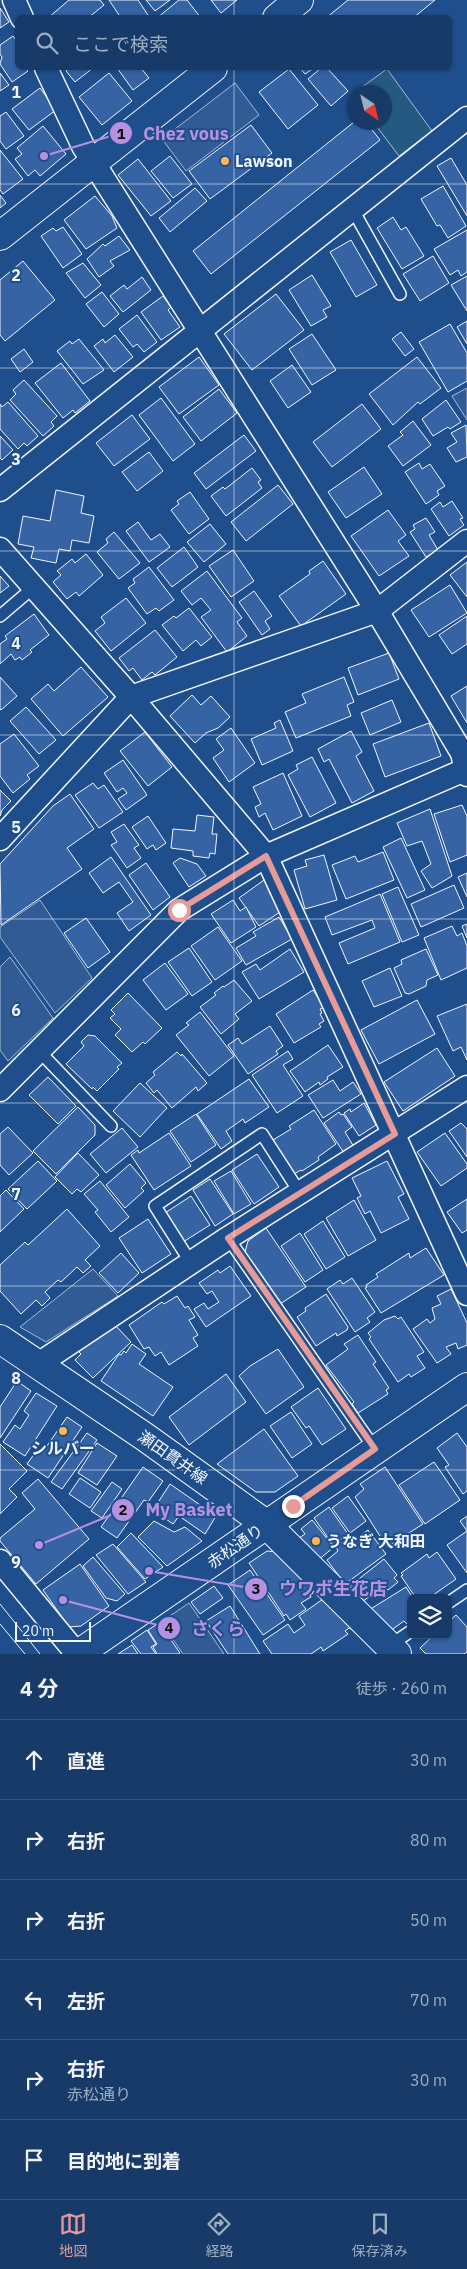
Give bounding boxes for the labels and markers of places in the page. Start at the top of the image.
callout: Chez vous [109,117,239,150]
place label: Lawson [235,151,293,171]
marker: Lawson [219,155,231,167]
marker: シルバー [57,1425,69,1437]
place label: シルバー [31,1438,95,1458]
callout: My Basket [111,1493,242,1526]
place label: うなぎ 大和田 [326,1531,426,1551]
marker: うなぎ 大和田 [310,1535,322,1547]
callout: ウワボ生花店 [244,1572,397,1605]
callout: さくら [156,1612,255,1645]

